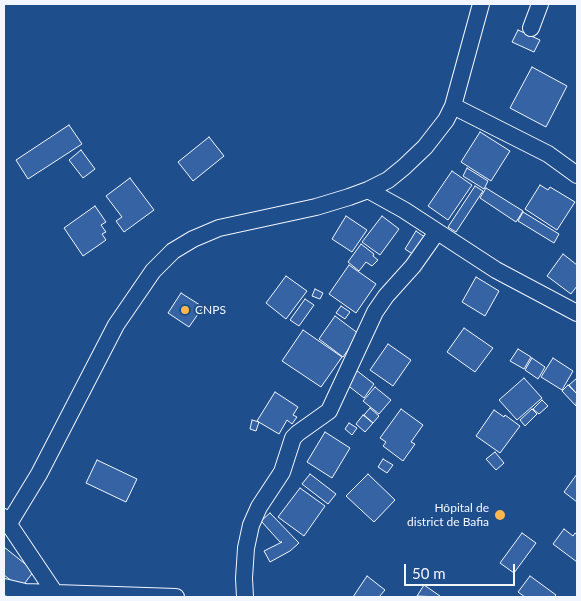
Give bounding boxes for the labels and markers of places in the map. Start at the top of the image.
place label: CNPS [195,303,226,317]
marker: CNPS [179,304,191,316]
place label: Hôpital de district de Bafia [407,501,489,529]
marker: Hôpital de district de Bafia [493,508,507,522]

